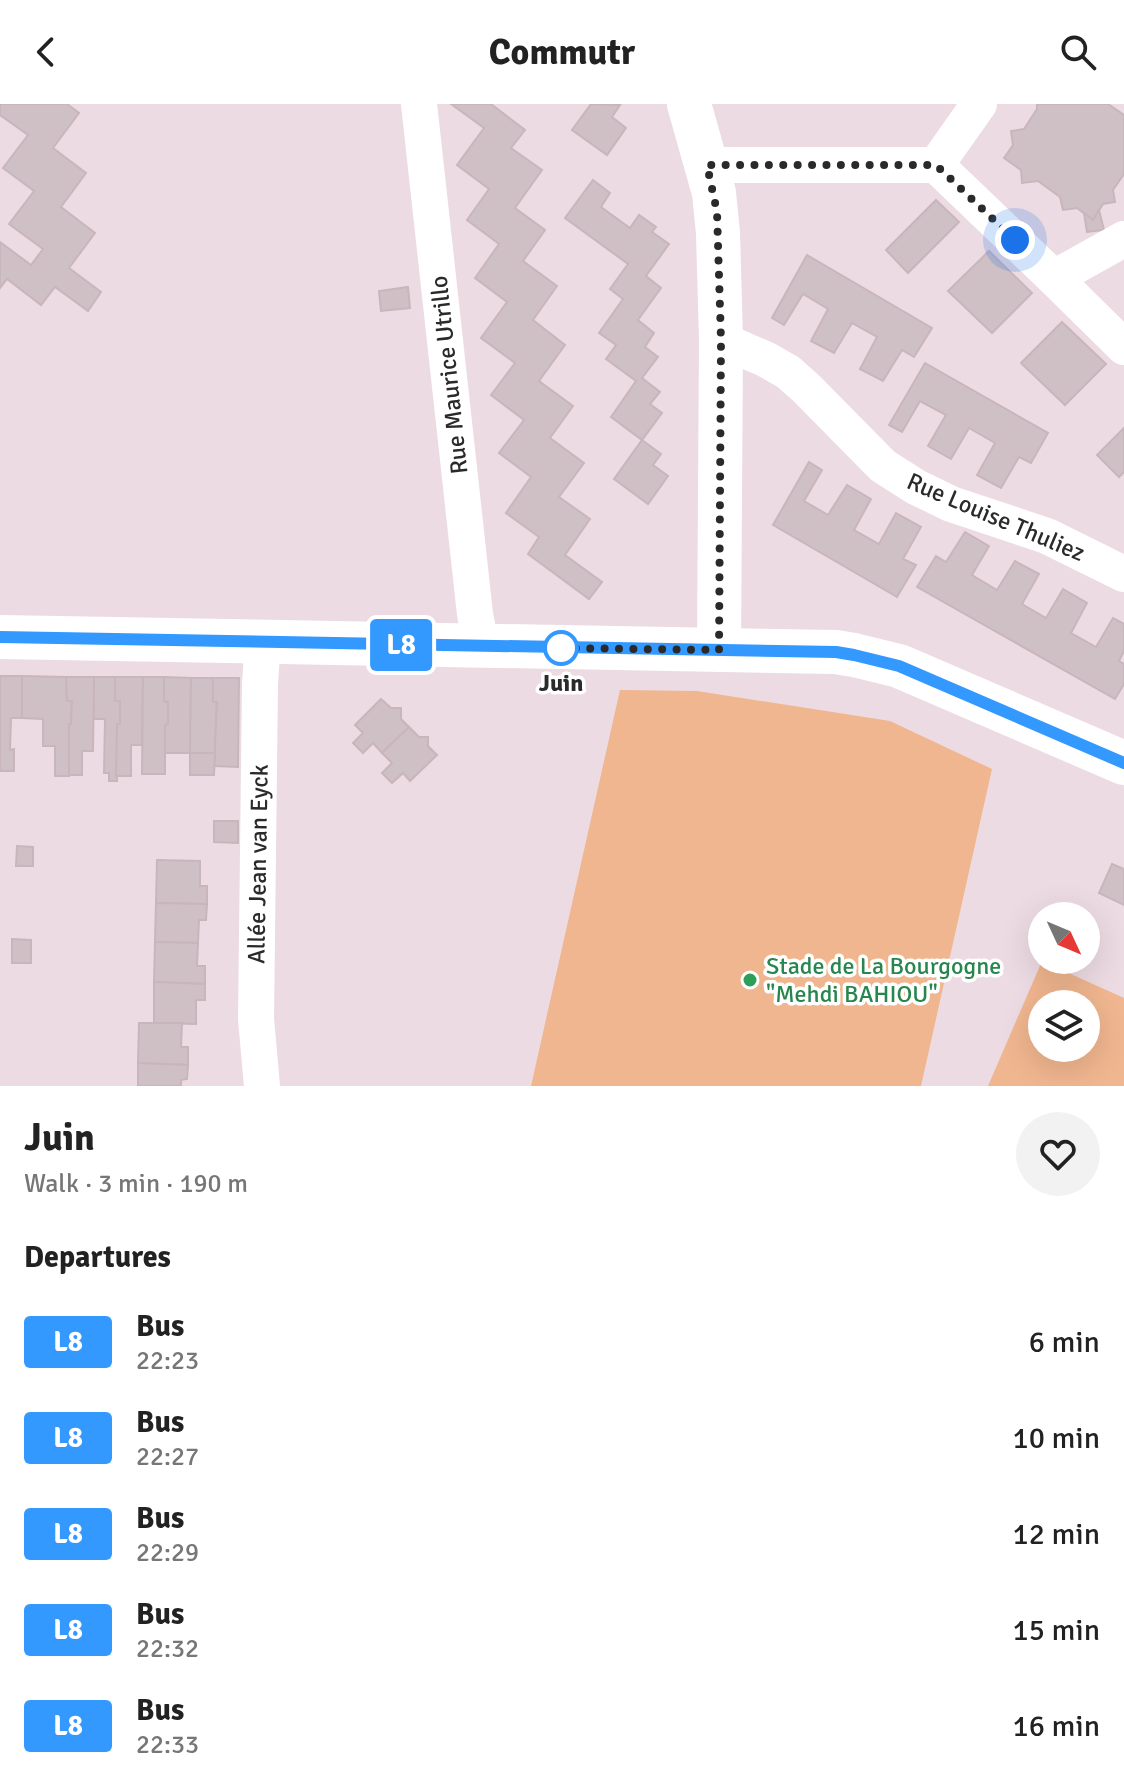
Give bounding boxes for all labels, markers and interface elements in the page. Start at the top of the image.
icon: back [24,30,68,74]
text: Commutr [489,30,635,75]
icon: search [1056,30,1100,74]
your location [995,220,1035,260]
street label: Rue Maurice Utrillo [424,274,474,476]
street label: Rue Louise Thuliez [903,466,1089,568]
line badge: L8 [365,619,437,671]
text: L8 [386,628,416,662]
marker: Juin [544,631,578,665]
place label: Juin [539,668,583,698]
street label: Allée Jean van Eyck [241,764,275,964]
north arrow [1028,902,1100,974]
map controls [1028,902,1100,1062]
place label: Stade de La Bourgogne "Mehdi BAHIOU" [766,951,1001,1009]
marker: Stade de La Bourgogne "Mehdi BAHIOU" [741,971,759,989]
button: layers [1028,990,1100,1062]
button: heart [1016,1112,1100,1196]
text: Juin [24,1114,95,1161]
text: Walk · 3 min · 190 m [24,1168,248,1200]
text: Departures [24,1239,171,1276]
text: Bus [136,1308,184,1345]
text: 6 min [1029,1324,1100,1361]
text: L8 [53,1325,83,1359]
text: 22:23 [136,1345,199,1377]
text: Bus [136,1404,184,1441]
text: 10 min [1013,1420,1100,1457]
text: L8 [53,1421,83,1455]
text: 22:27 [136,1441,199,1473]
text: Bus [136,1500,184,1537]
text: 12 min [1013,1516,1100,1553]
text: L8 [53,1517,83,1551]
text: 22:29 [136,1537,199,1569]
text: Bus [136,1596,184,1633]
text: 15 min [1013,1612,1100,1649]
text: L8 [53,1613,83,1647]
text: 22:32 [136,1633,199,1665]
text: Bus [136,1692,184,1729]
text: 16 min [1013,1708,1100,1745]
text: L8 [53,1709,83,1743]
text: 22:33 [136,1729,199,1761]

